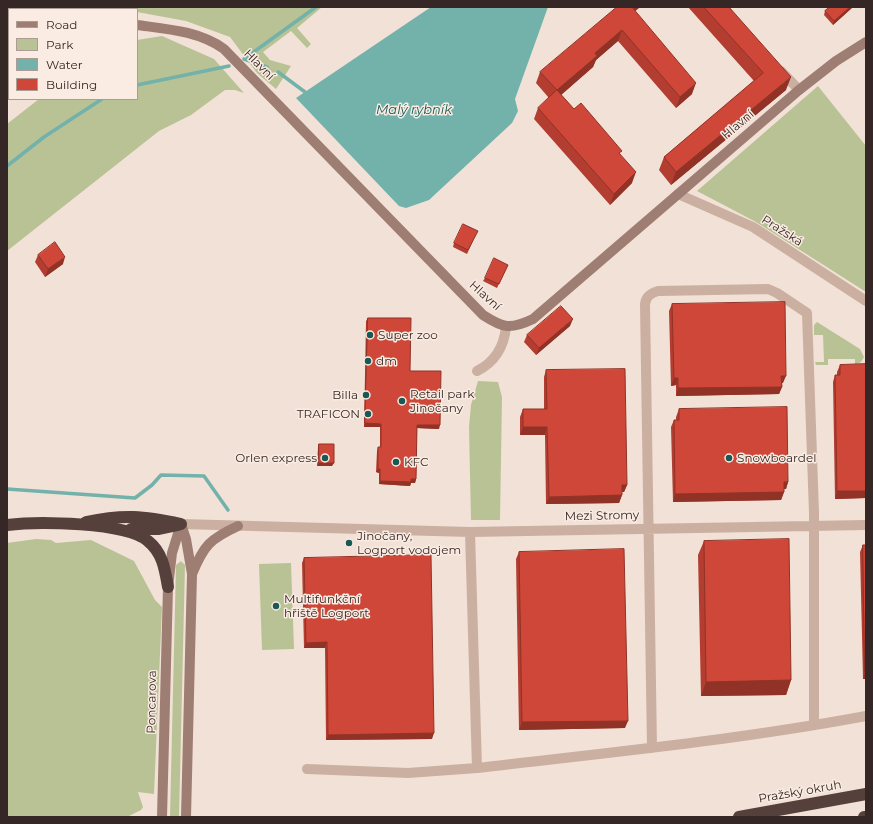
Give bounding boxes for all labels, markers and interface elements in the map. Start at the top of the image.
legend [8,8,138,100]
text: Road [46,17,77,32]
text: Park [46,37,73,52]
street label: Hlavní [241,47,277,83]
text: Water [46,57,82,72]
text: Building [46,77,97,92]
water label: Malý rybník [376,102,452,118]
street label: Hlavní [719,107,757,143]
street label: Pražská [759,212,805,250]
street label: Hlavní [466,278,504,314]
place label: Super zoo [378,328,438,342]
marker: Super zoo [365,330,375,340]
place label: dm [376,354,397,368]
marker: dm [363,356,373,366]
place label: Retail park Jinočany [410,387,474,415]
place label: Billa [332,388,358,402]
marker: Billa [361,390,371,400]
marker: Retail park Jinočany [397,396,407,406]
place label: TRAFICON [297,407,360,421]
marker: TRAFICON [363,409,373,419]
place label: Orlen express [235,451,317,465]
place label: Snowboardel [737,451,816,465]
marker: Orlen express [320,453,330,463]
marker: Snowboardel [724,453,734,463]
place label: KFC [404,455,429,469]
marker: KFC [391,457,401,467]
street label: Mezi Stromy [565,508,639,524]
place label: Jinočany, Logport vodojem [357,529,461,557]
marker: Jinočany, Logport vodojem [344,538,354,548]
place label: Multifunkční hřiště Logport [284,592,369,620]
marker: Multifunkční hřiště Logport [271,601,281,611]
street label: Poncarova [144,670,160,734]
street label: Pražský okruh [757,778,843,806]

